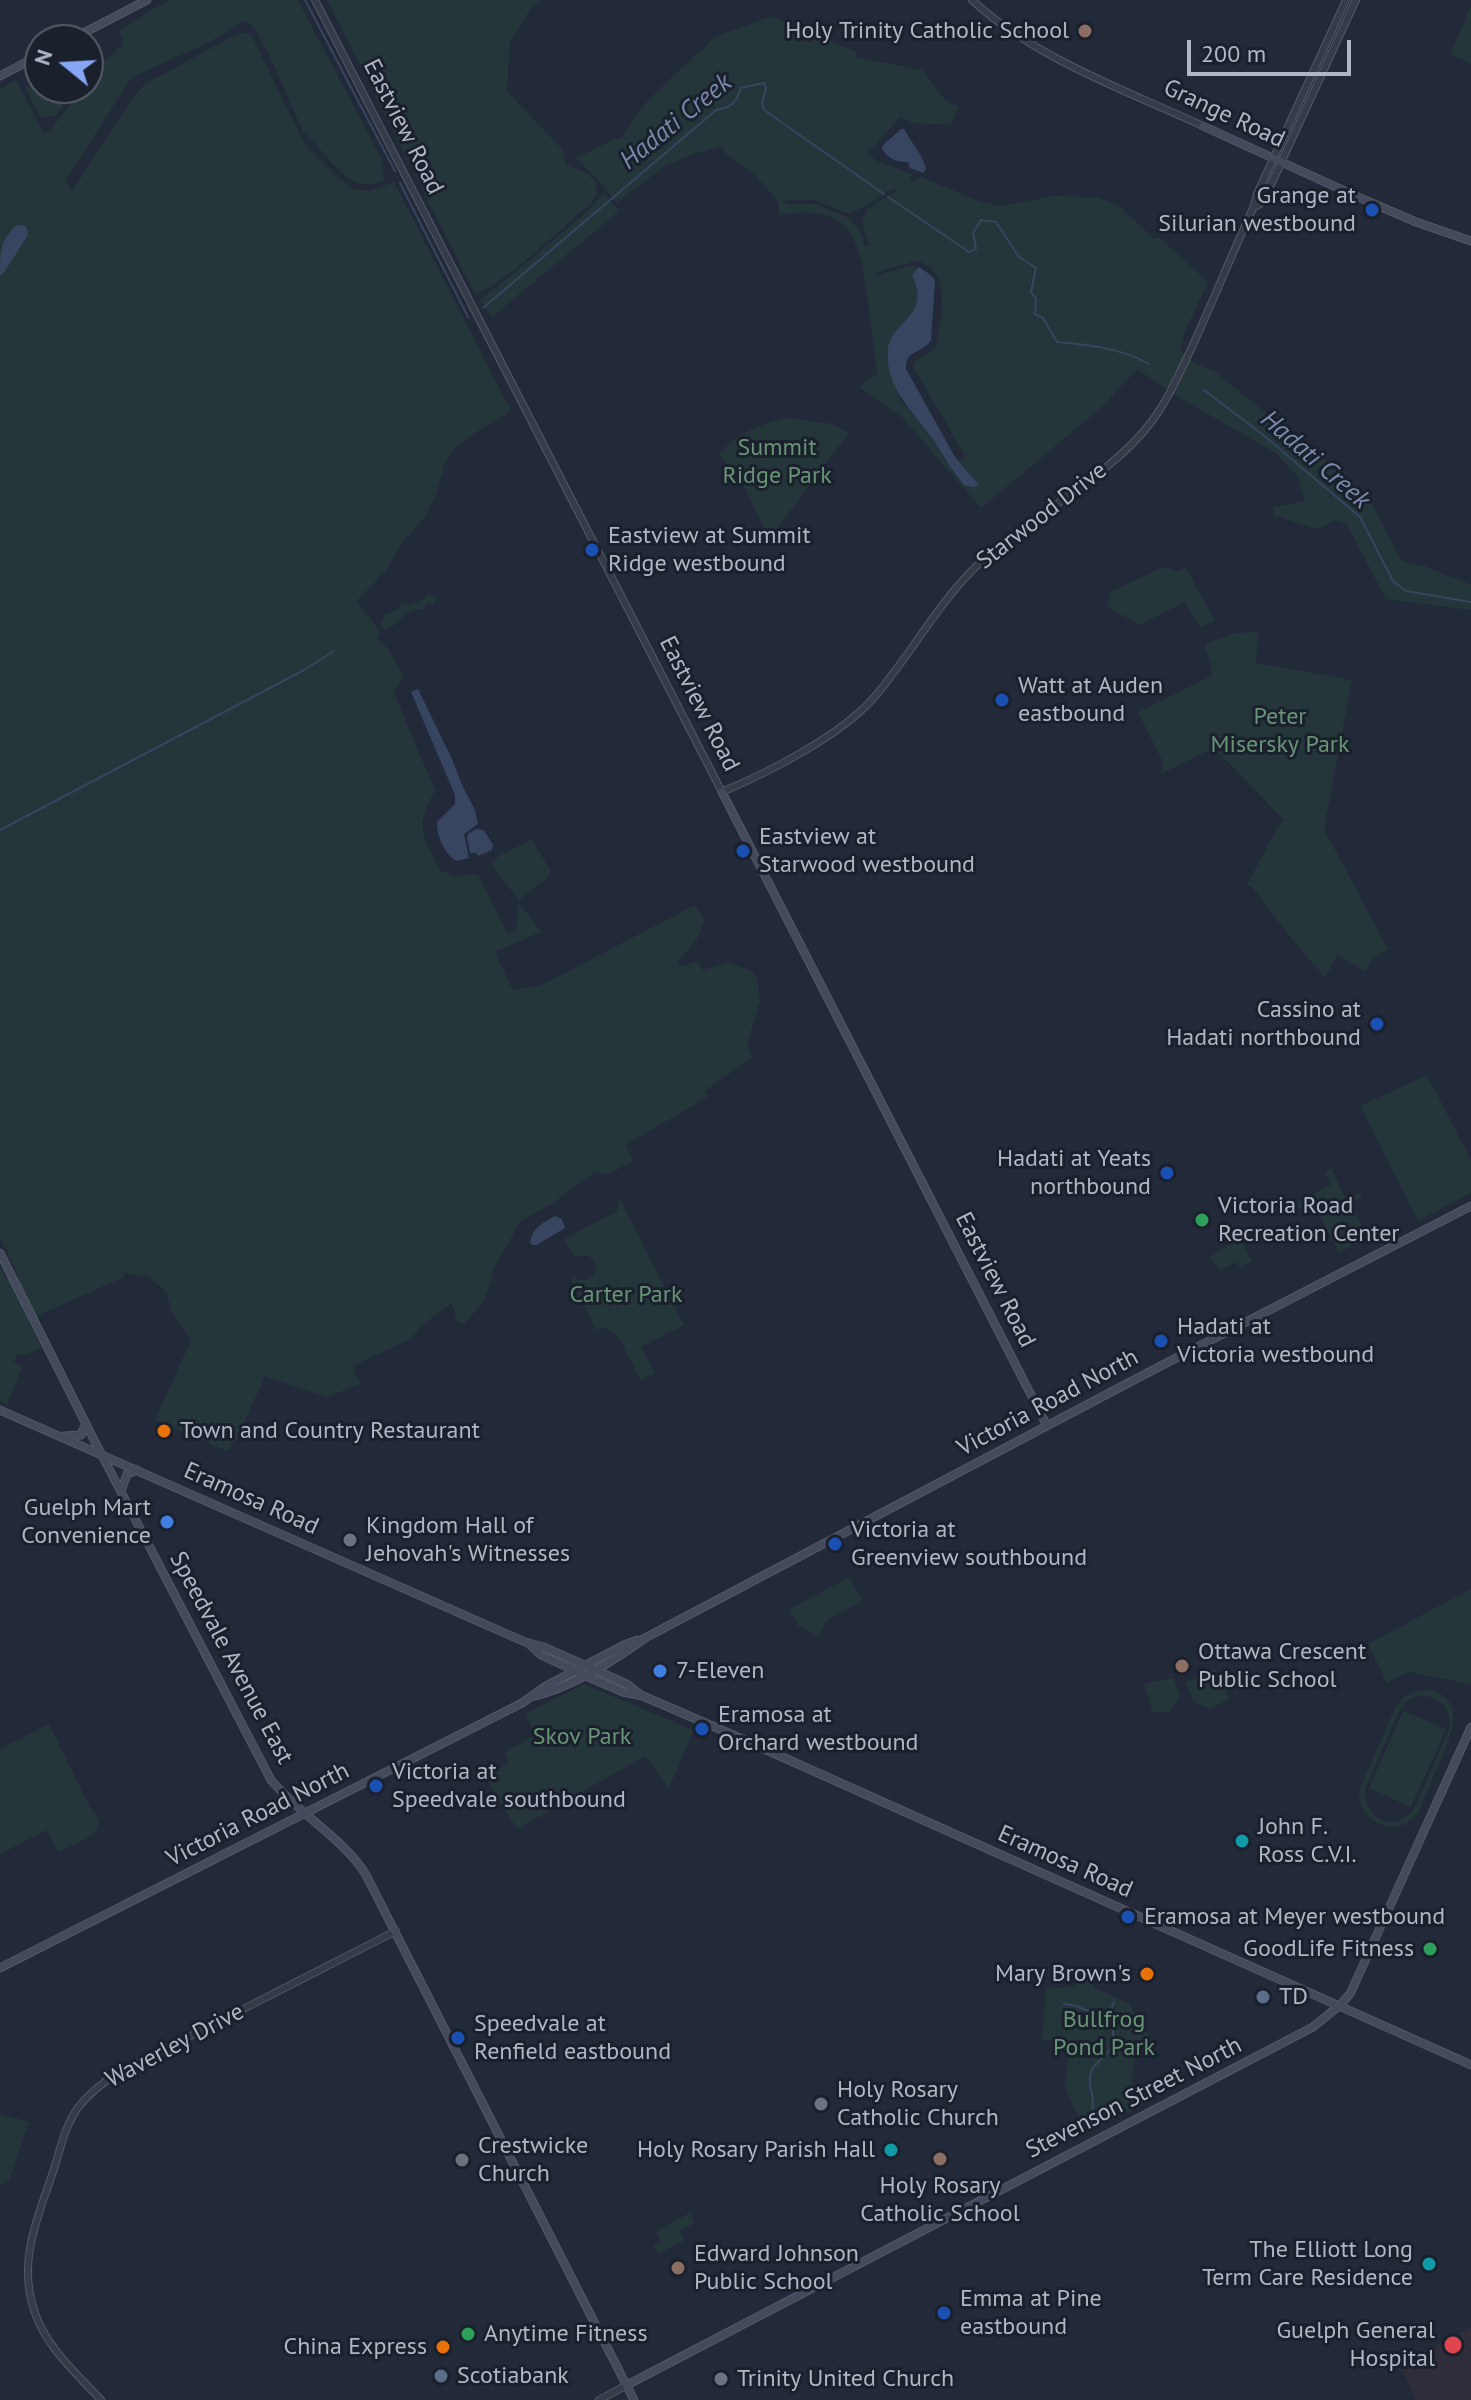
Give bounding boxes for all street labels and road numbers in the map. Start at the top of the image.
street label: Eastview Road [357,55,449,199]
street label: Grange Road [1159,73,1289,155]
street label: Starwood Drive [971,456,1113,576]
street label: Eastview Road [653,632,745,776]
street label: Eastview Road [949,1208,1041,1352]
street label: Victoria Road North [953,1343,1143,1463]
street label: Eramosa Road [179,1456,323,1542]
street label: Speedvale Avenue East [163,1547,299,1769]
street label: Victoria Road North [162,1757,354,1873]
street label: Eramosa Road [993,1819,1137,1905]
street label: Waverley Drive [101,1997,249,2095]
street label: Stevenson Street North [1021,2031,1247,2165]

